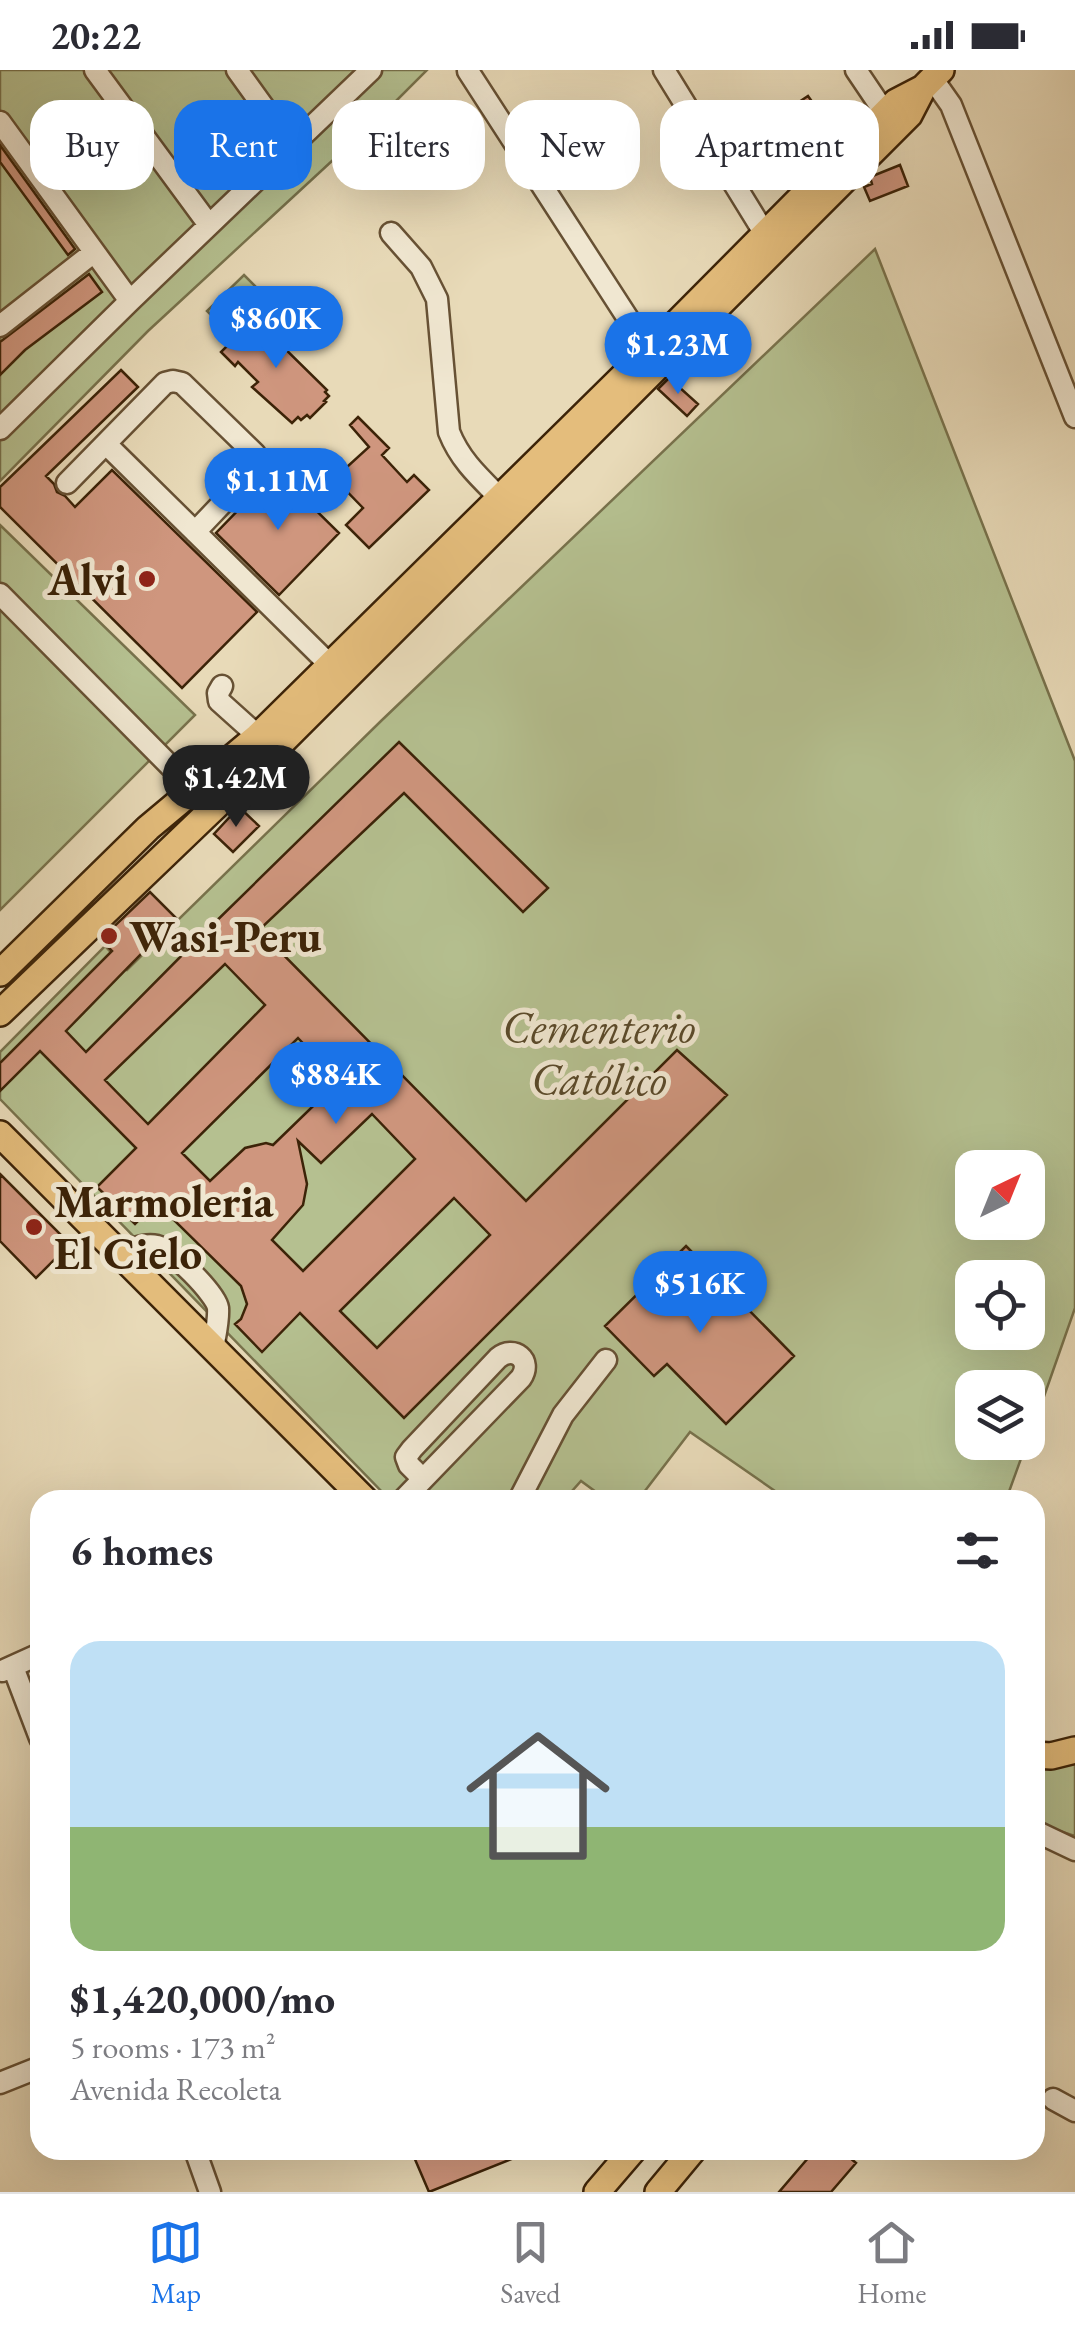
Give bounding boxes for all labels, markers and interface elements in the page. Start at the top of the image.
text: 20:22 [50,11,141,60]
chip: Buy [30,100,154,190]
chip: Rent [174,100,312,190]
chip: Filters [332,100,485,190]
chip: New [505,100,640,190]
chip: Apartment [660,100,879,190]
pin: $860K [206,286,346,371]
text: $860K [231,297,321,339]
pin: $1.23M [597,312,759,397]
text: $1.23M [627,323,729,365]
pin: $1.11M [197,448,359,533]
text: $1.11M [227,459,329,501]
place label: Alvi [47,550,127,608]
marker: Alvi [136,568,158,590]
pin: $1.42M [155,745,317,830]
text: $1.42M [185,756,287,798]
place label: Wasi-Peru [129,907,322,965]
marker: Wasi-Peru [98,925,120,947]
park label: Cementerio Católico [502,998,696,1108]
pin: $884K [266,1042,406,1127]
text: $884K [291,1053,381,1095]
north arrow [955,1150,1045,1240]
map controls [955,1150,1045,1460]
place label: Marmoleria El Cielo [54,1172,274,1282]
marker: Marmoleria El Cielo [23,1216,45,1238]
pin: $516K [630,1251,770,1336]
button: locate [955,1260,1045,1350]
text: $516K [655,1262,745,1304]
button: layers [955,1370,1045,1460]
text: 6 homes [70,1523,213,1578]
icon: filters [950,1523,1005,1578]
icon: home [448,1706,628,1886]
text: $1,420,000/mo [70,1971,335,2026]
text: 5 rooms · 173 m² [70,2026,276,2068]
text: Avenida Recoleta [70,2068,281,2110]
tab: Map [148,2215,203,2311]
tab: Saved [500,2215,560,2311]
tab: Home [857,2215,927,2311]

